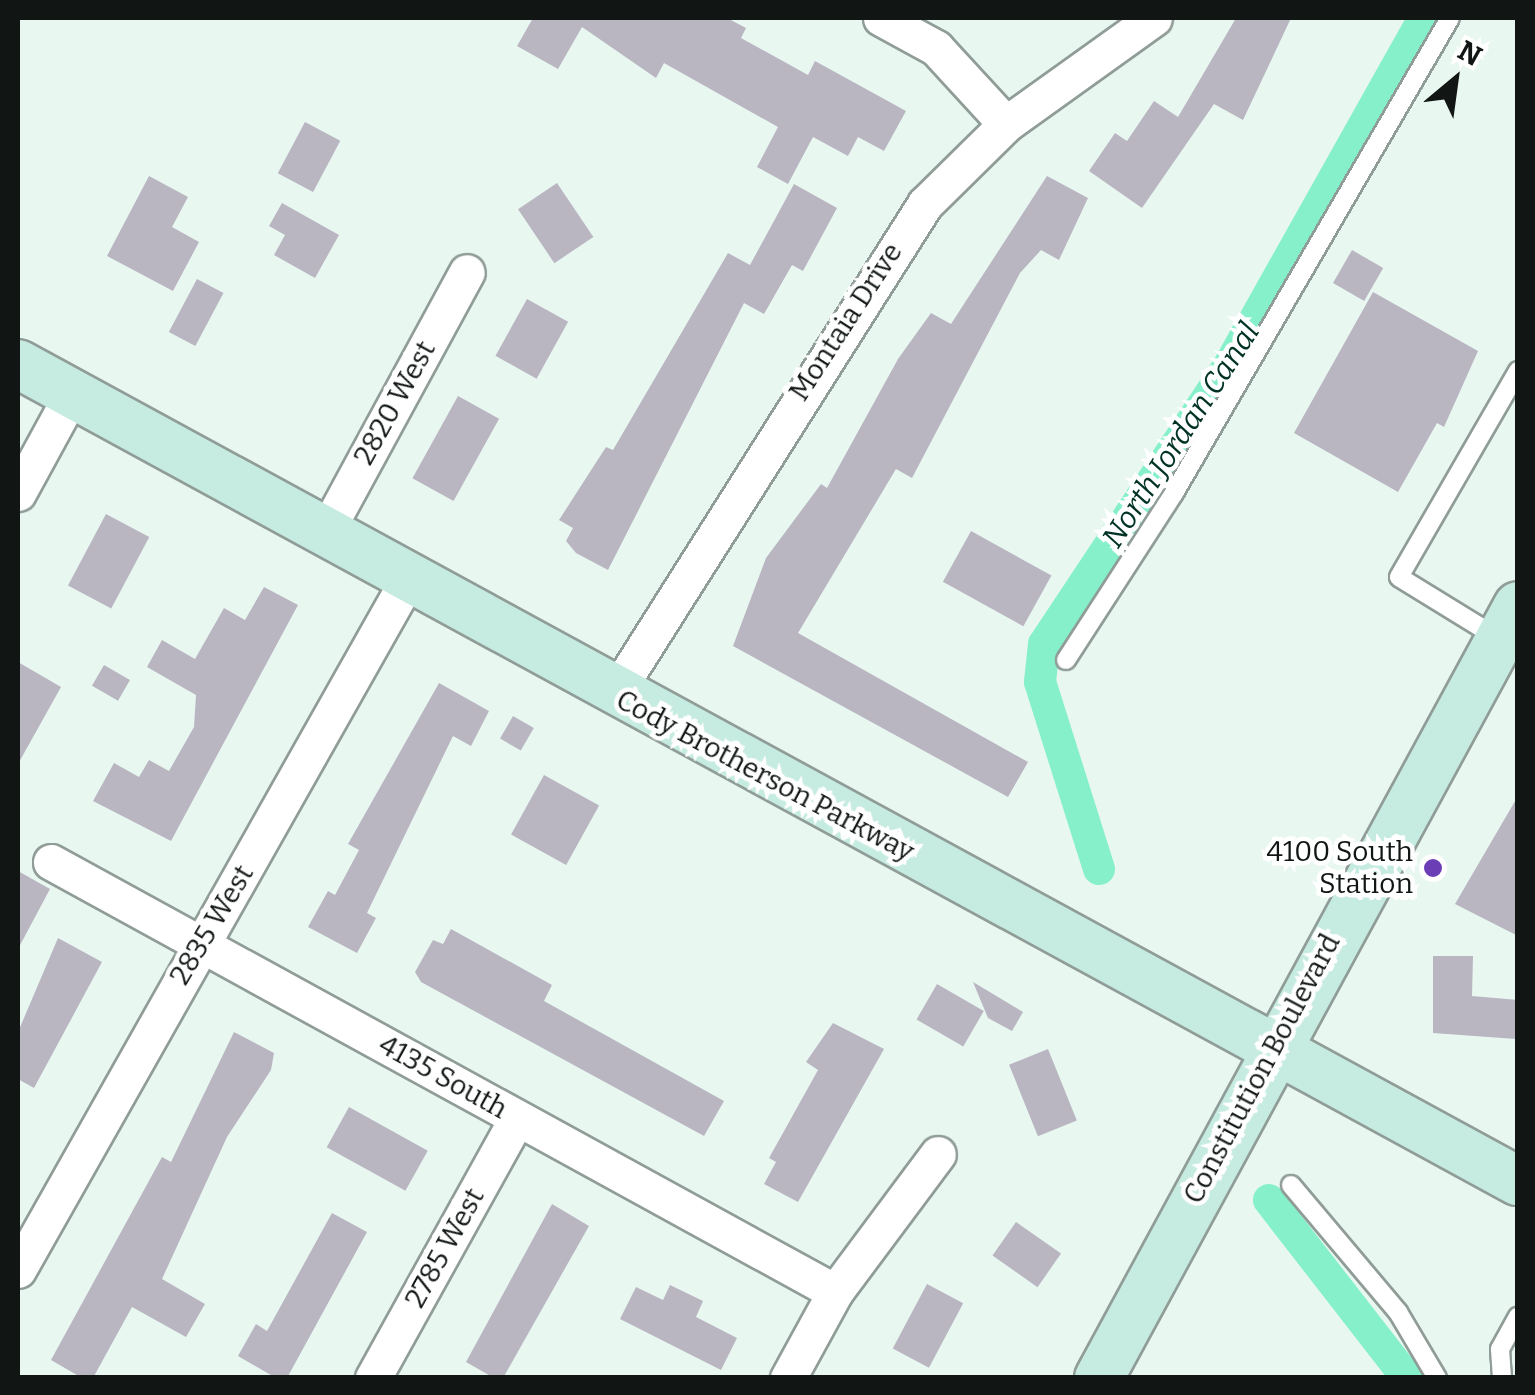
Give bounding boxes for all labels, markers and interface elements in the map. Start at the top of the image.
north arrow [1405,30,1505,130]
text: N [1452,34,1487,73]
street label: Montaia Drive [783,237,909,407]
water label: North Jordan Canal [1095,316,1267,554]
street label: 2820 West [347,335,443,471]
street label: Cody Brotherson Parkway [610,683,920,869]
place label: 4100 South Station [1267,835,1413,901]
marker: 4100 South Station [1422,857,1444,879]
street label: 2835 West [163,859,261,991]
street label: Constitution Boulevard [1177,929,1347,1209]
street label: 4135 South [373,1028,513,1126]
street label: 2785 West [398,1182,492,1314]

